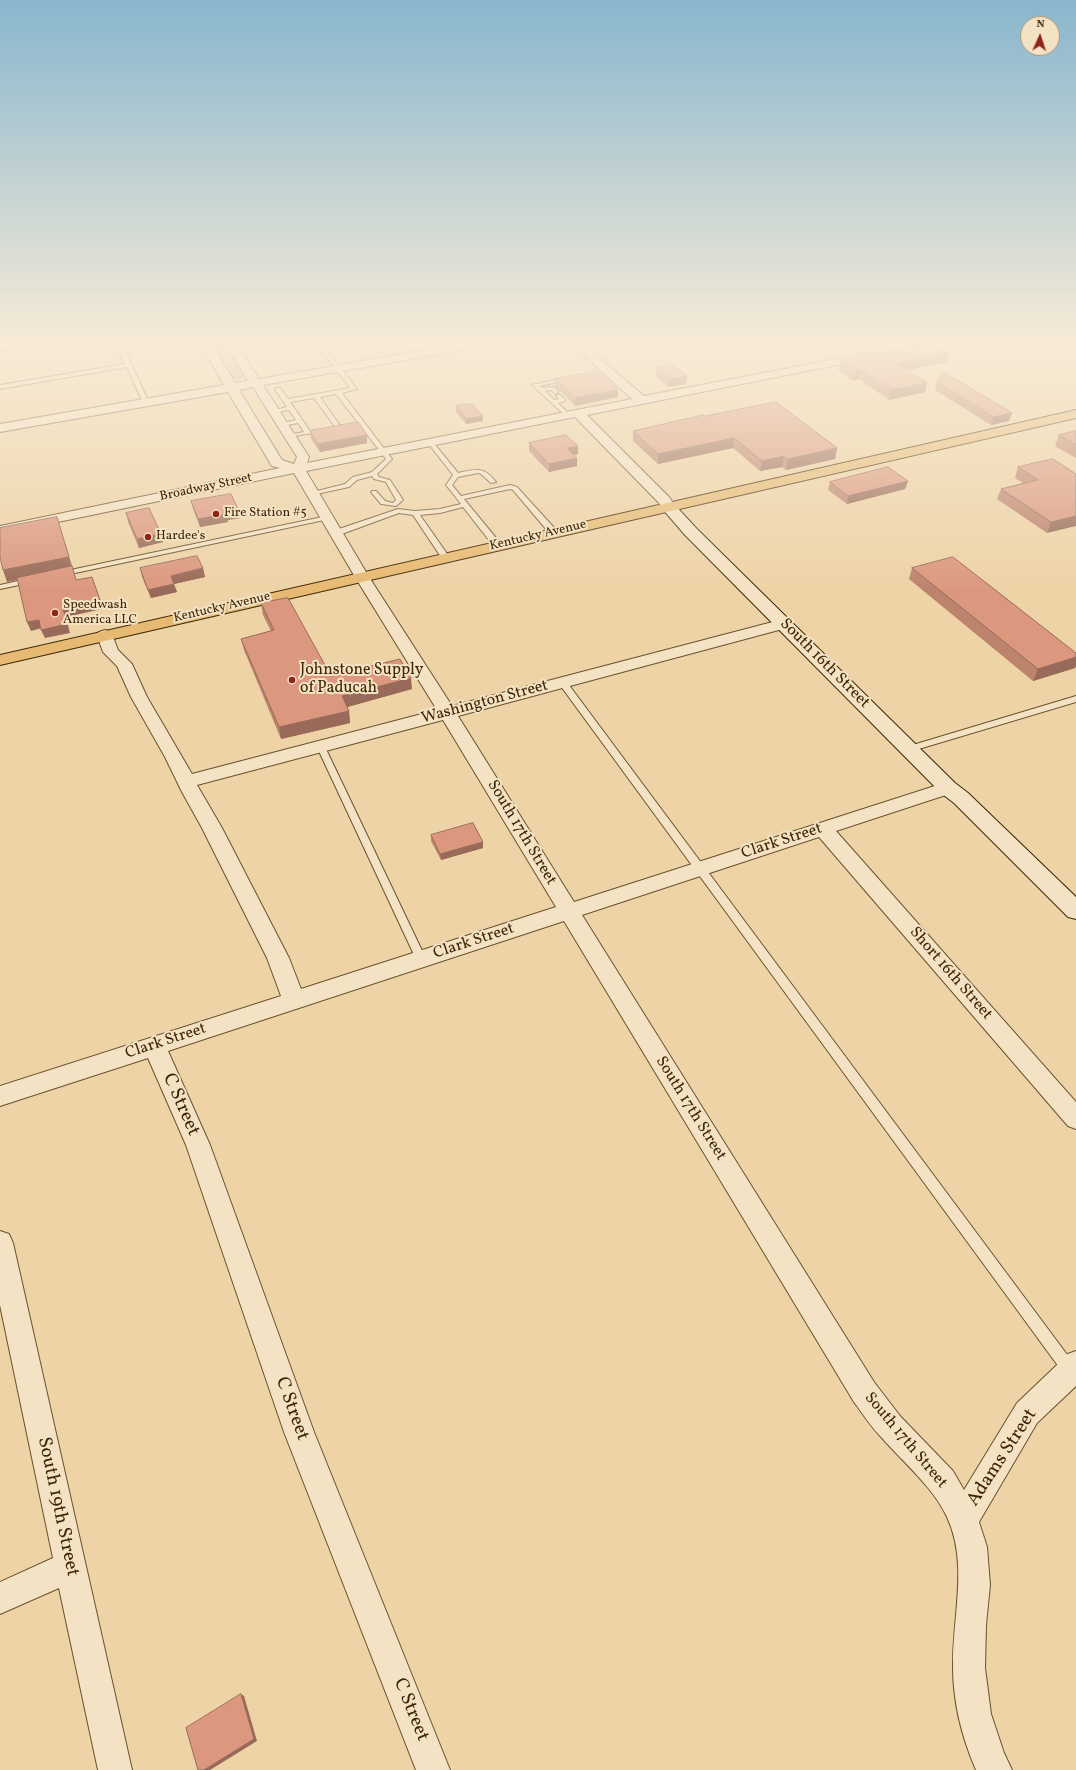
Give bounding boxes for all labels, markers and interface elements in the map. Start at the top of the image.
north arrow [1020,16,1060,56]
text: N [1036,17,1045,32]
street label: Broadway Street [158,471,254,505]
place label: Fire Station #5 [224,506,307,522]
marker: Fire Station #5 [211,509,221,519]
street label: Kentucky Avenue [488,517,588,555]
place label: Hardee's [156,529,205,545]
marker: Hardee's [143,532,153,542]
street label: Kentucky Avenue [172,589,272,627]
place label: Speedwash America LLC [63,598,137,629]
marker: Speedwash America LLC [50,608,60,618]
street label: South 16th Street [775,615,873,713]
place label: Johnstone Supply of Paducah [300,661,423,699]
marker: Johnstone Supply of Paducah [287,675,297,685]
street label: Washington Street [419,677,551,729]
street label: South 17th Street [482,777,560,889]
street label: Clark Street [739,820,825,864]
street label: Clark Street [431,920,517,964]
street label: Short 16th Street [904,924,996,1024]
street label: Clark Street [123,1020,209,1064]
street label: South 17th Street [650,1053,730,1165]
street label: C Street [156,1070,204,1140]
street label: C Street [269,1374,313,1444]
street label: South 17th Street [859,1389,951,1493]
street label: Adams Street [963,1405,1043,1511]
street label: South 19th Street [31,1435,83,1579]
street label: C Street [387,1675,433,1745]

